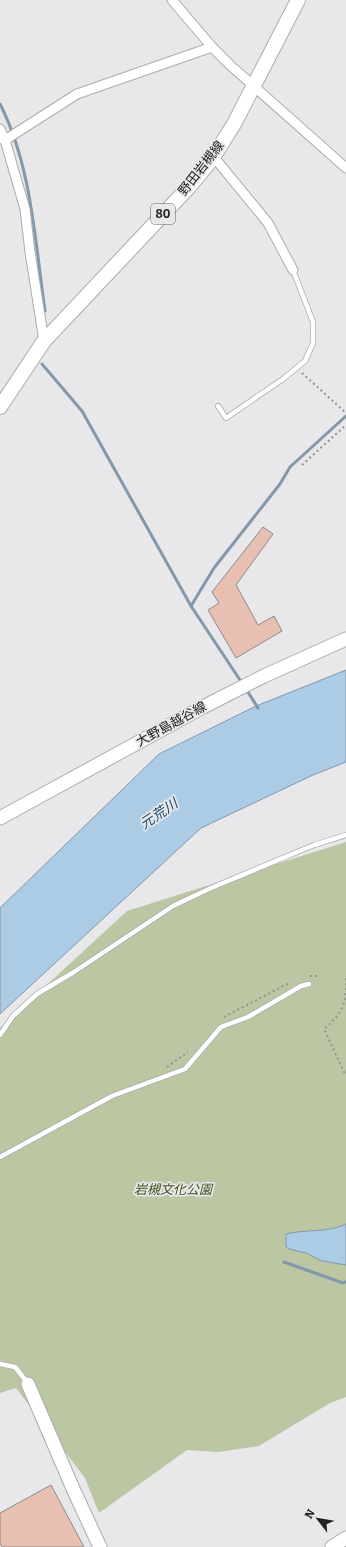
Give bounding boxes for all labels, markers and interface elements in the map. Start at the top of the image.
street label: 野田岩槻線 [175,138,227,198]
road number: 80 [151,204,175,224]
street label: 大野島越谷線 [133,699,209,749]
water label: 元荒川 [137,794,183,833]
park label: 岩槻文化公園 [134,1182,214,1197]
north arrow [298,1499,338,1539]
text: N [302,1507,318,1521]

